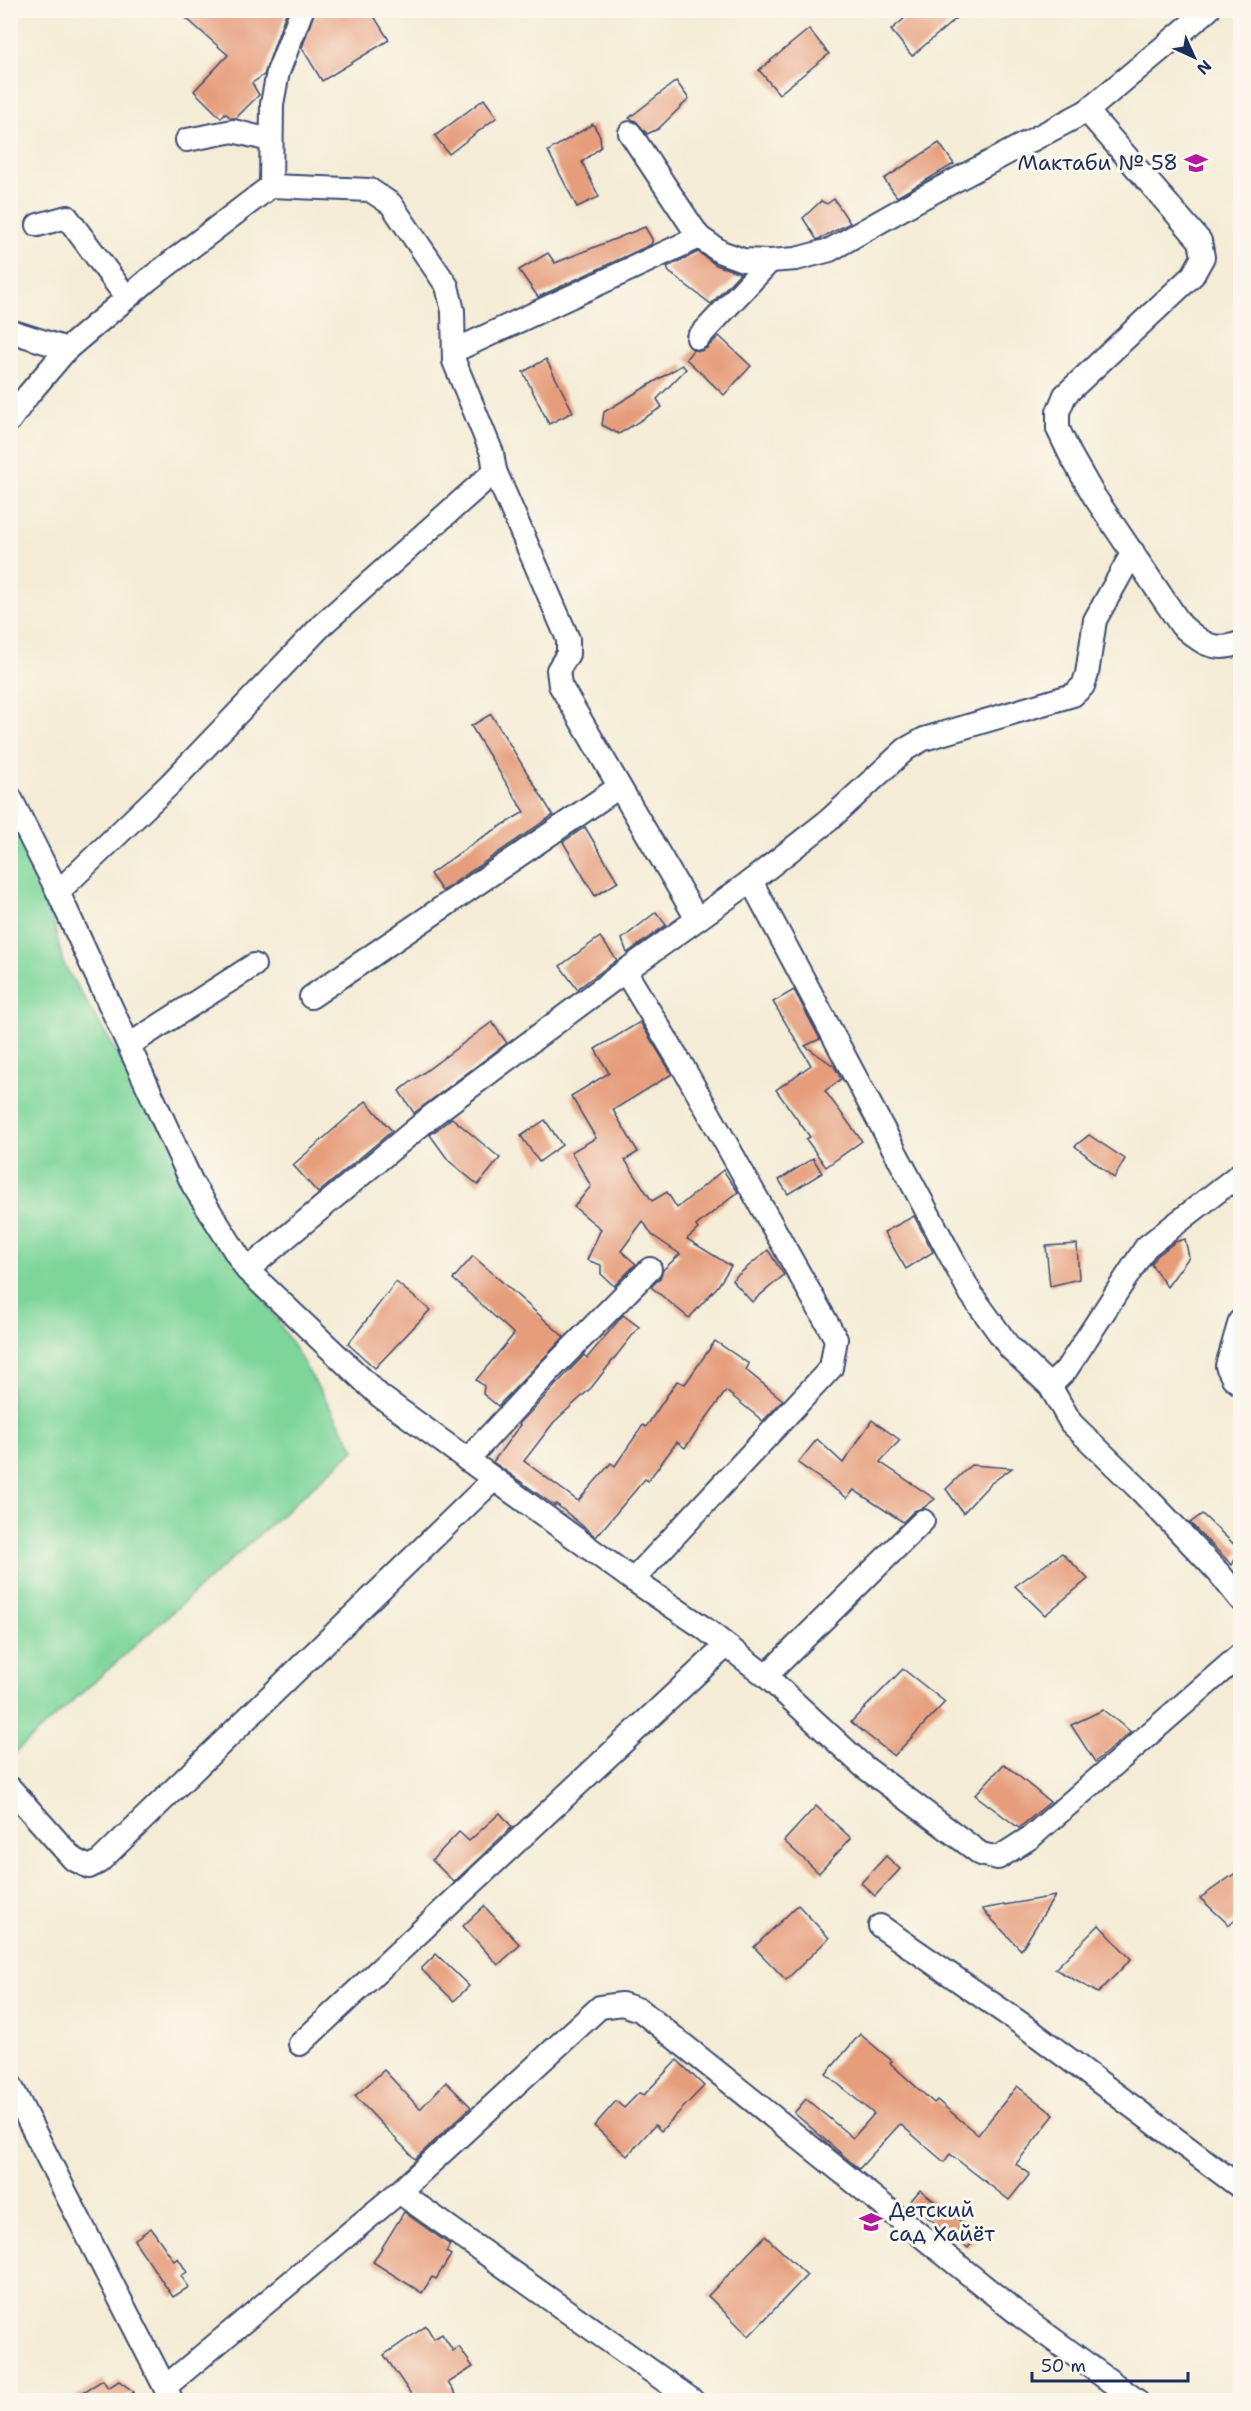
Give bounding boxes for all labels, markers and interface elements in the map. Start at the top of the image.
north arrow [1164,27,1224,87]
text: N [1192,55,1216,79]
place label: Мактаби № 58 [1017,149,1178,177]
school or university icon: Мактаби № 58 [1183,150,1209,176]
place label: Детский сад Хайёт [889,2196,995,2248]
school or university icon: Детский сад Хайёт [858,2209,884,2235]
scale bar [1032,2345,1188,2383]
text: 50 m [1041,2354,1086,2378]

